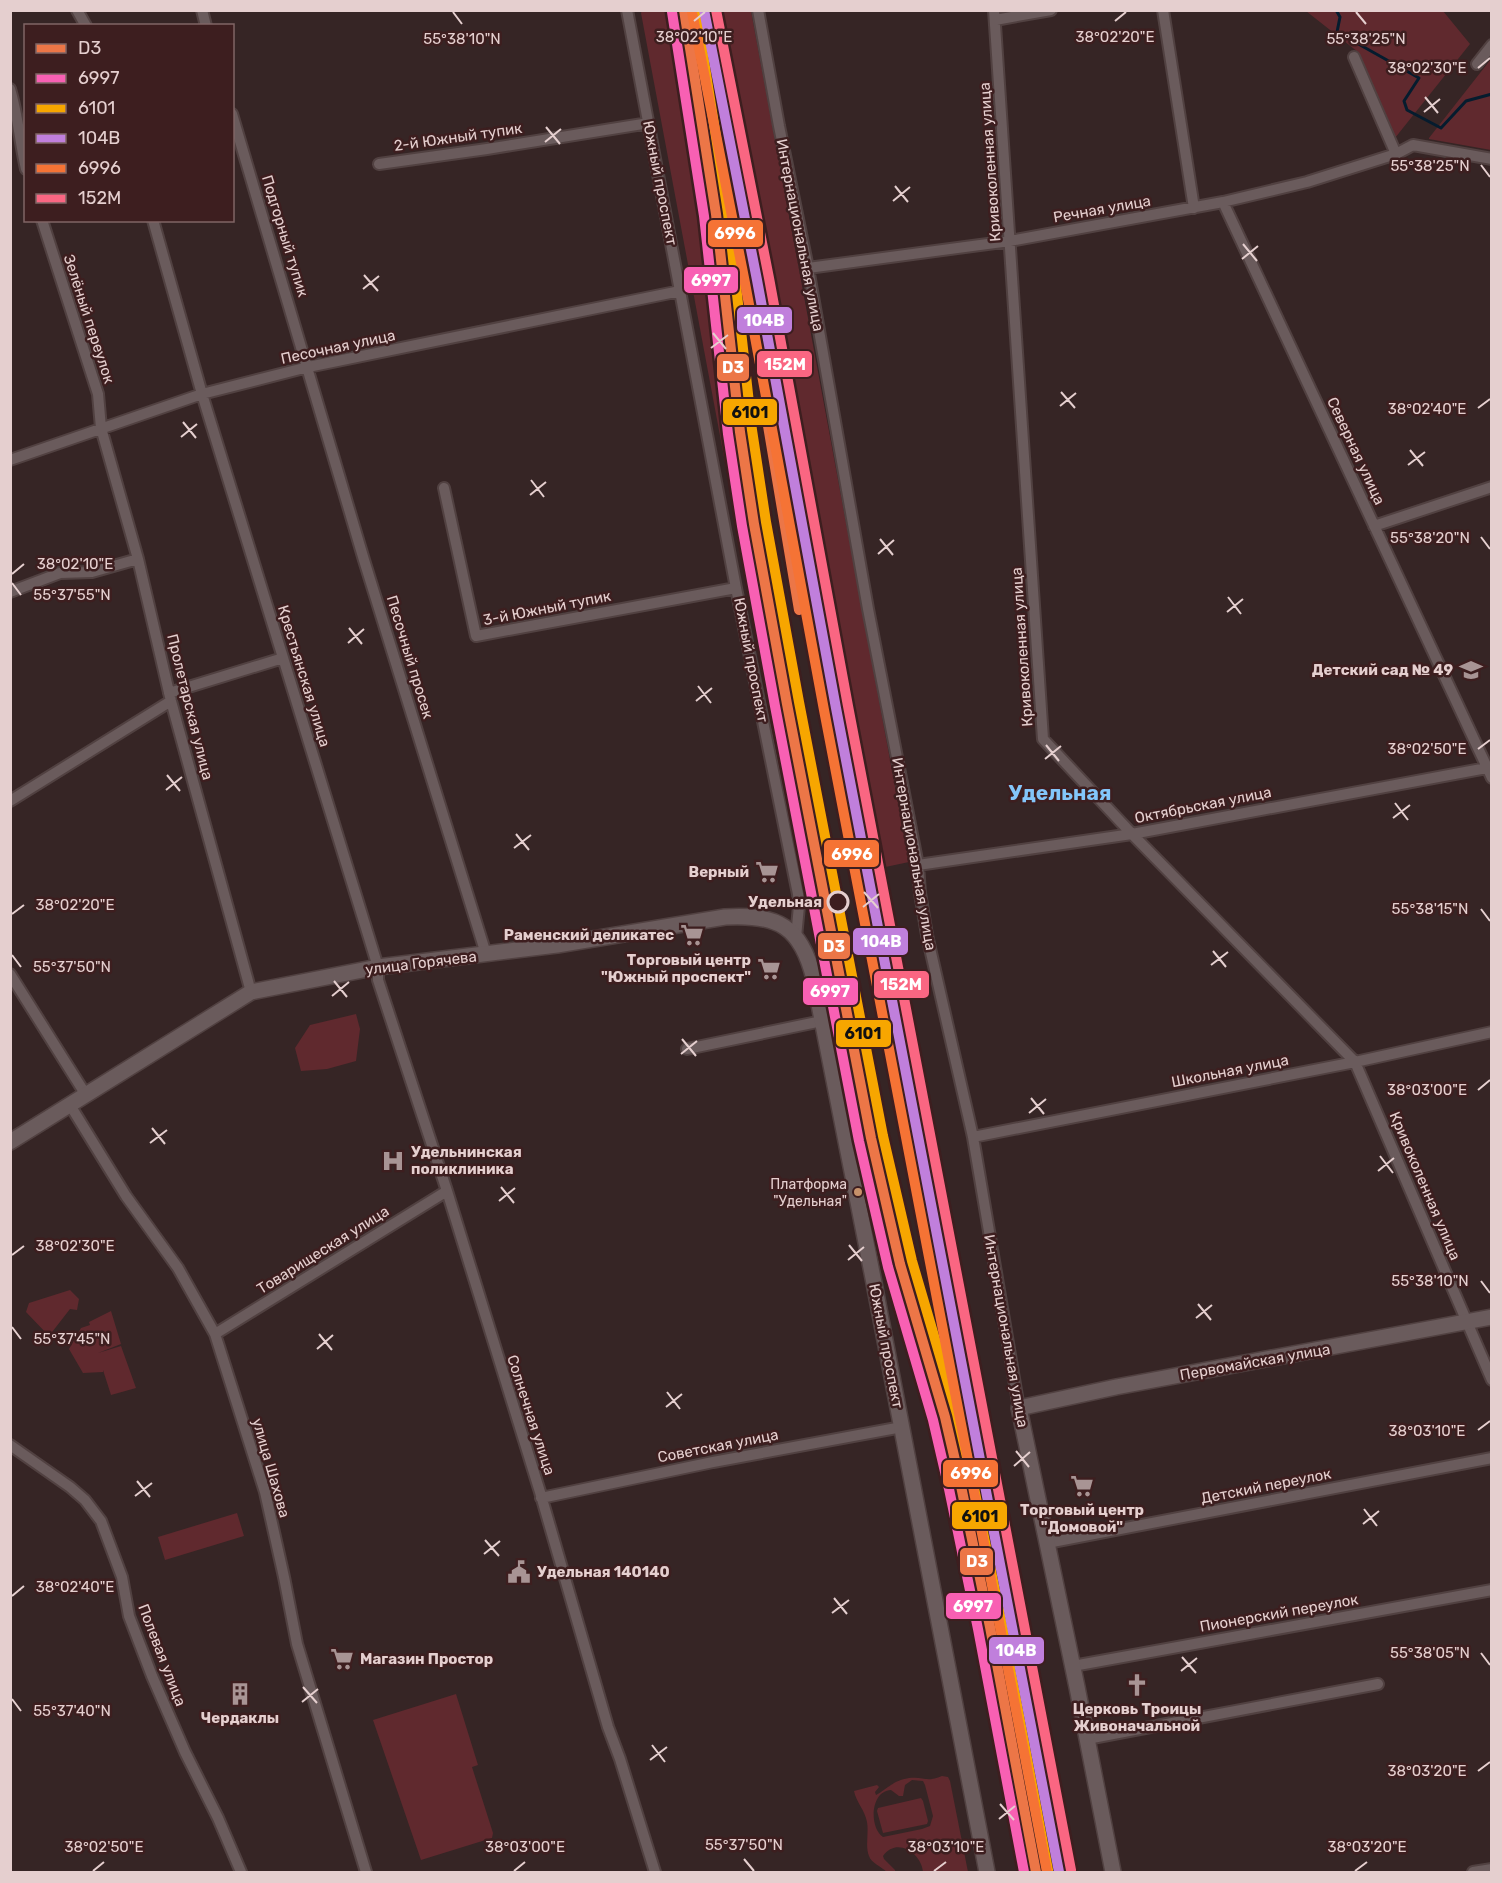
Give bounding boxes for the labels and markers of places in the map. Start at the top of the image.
school or university icon: Детский сад № 49 [1458,657,1484,683]
place label: Детский сад № 49 [1312,661,1453,679]
supermarket icon: Верный [754,859,780,885]
place label: Верный [689,863,749,881]
marker: Удельная [827,891,849,913]
place label: Удельная [748,893,822,911]
supermarket icon: Раменский деликатес [679,922,705,948]
place label: Раменский деликатес [504,926,674,944]
place label: Торговый центр "Южный проспект" [601,951,751,986]
supermarket icon: Торговый центр "Южный проспект" [756,956,782,982]
place label: Удельнинская поликлиника [411,1143,522,1178]
hospital icon: Удельнинская поликлиника [380,1148,406,1174]
place label: Платформа "Удельная" [770,1176,847,1210]
marker: Платформа "Удельная" [852,1186,864,1198]
supermarket icon: Торговый центр "Домовой" [1069,1473,1095,1499]
place label: Торговый центр "Домовой" [1020,1501,1144,1536]
public building icon: Удельная 140140 [506,1559,532,1585]
place label: Удельная 140140 [537,1563,670,1581]
supermarket icon: Магазин Простор [329,1646,355,1672]
place label: Магазин Простор [360,1650,493,1668]
church icon: Церковь Троицы Живоначальной [1124,1672,1150,1698]
building icon: Чердаклы [227,1681,253,1707]
place label: Церковь Троицы Живоначальной [1073,1700,1201,1735]
place label: Чердаклы [201,1709,279,1727]

